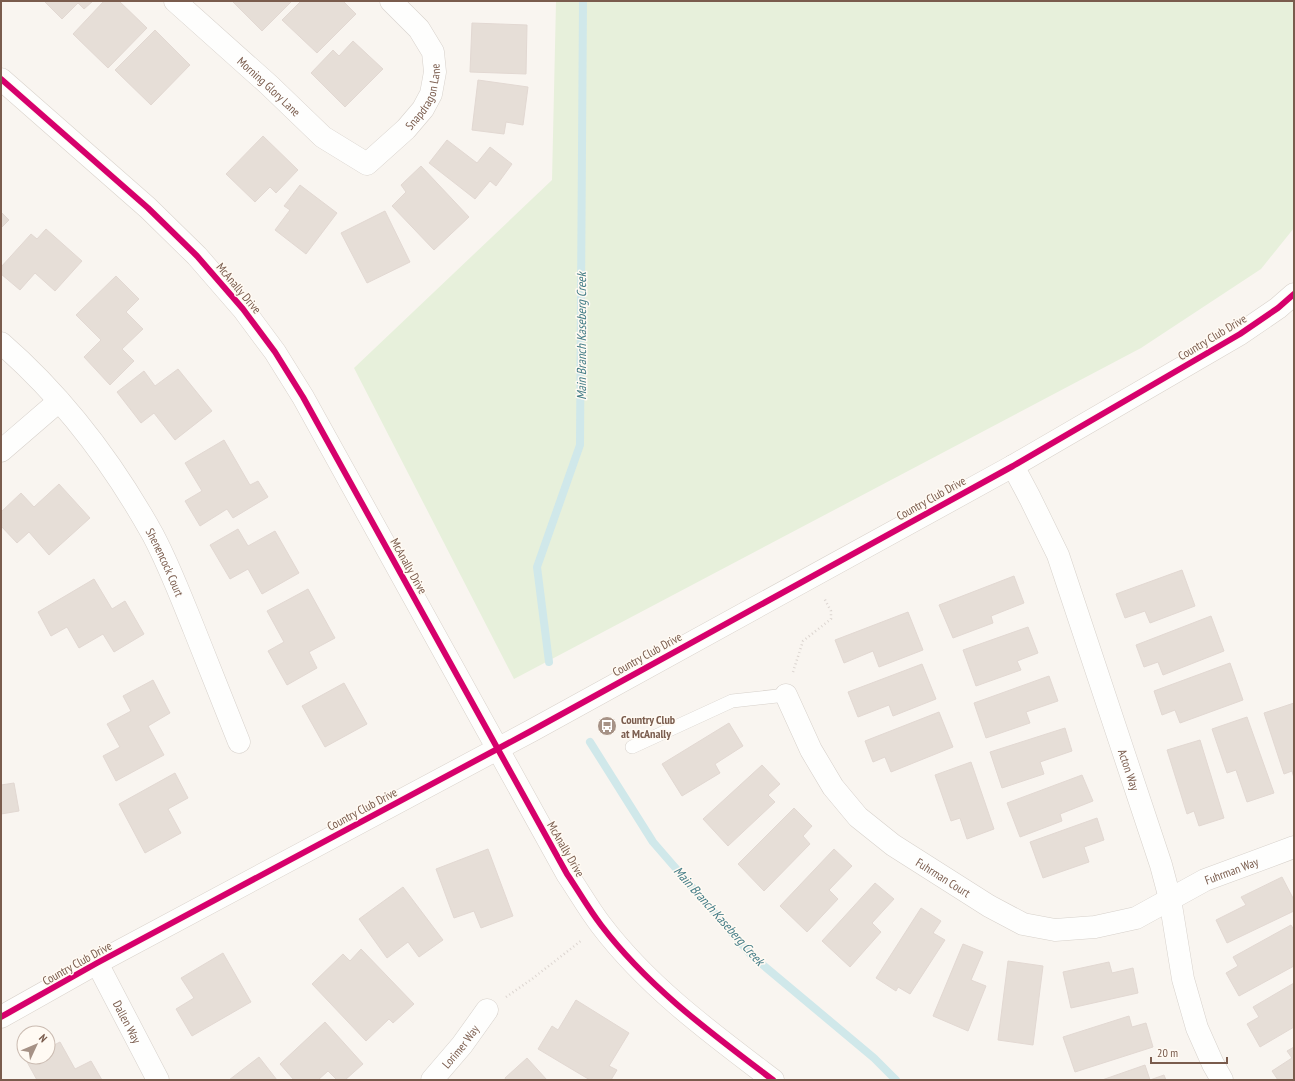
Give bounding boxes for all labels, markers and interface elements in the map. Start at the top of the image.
street label: Morning Glory Lane [235,53,304,119]
street label: Snapdragon Lane [402,63,443,132]
street label: McAnally Drive [213,260,265,317]
water label: Main Branch Kaseberg Creek [573,270,590,400]
street label: Country Club Drive [1175,311,1249,363]
street label: Country Club Drive [894,473,968,523]
street label: Shenencock Court [143,525,188,599]
street label: McAnally Drive [387,535,431,597]
street label: Country Club Drive [610,629,684,679]
place label: Country Club at McAnally [621,712,676,741]
bus stop icon: Country Club at McAnally [596,715,618,737]
street label: Acton Way [1115,747,1143,793]
street label: Country Club Drive [324,784,400,834]
street label: McAnally Drive [544,819,588,880]
street label: Fuhrman Way [1202,853,1261,887]
street label: Fuhrman Court [913,854,974,900]
water label: Main Branch Kaseberg Creek [670,863,769,971]
street label: Country Club Drive [40,938,114,988]
street label: Dallen Way [110,998,145,1046]
street label: Lorimer Way [438,1021,482,1071]
north arrow [16,1025,56,1065]
text: N [36,1031,50,1045]
scale bar [1151,1039,1227,1065]
text: 20 m [1157,1045,1178,1060]

